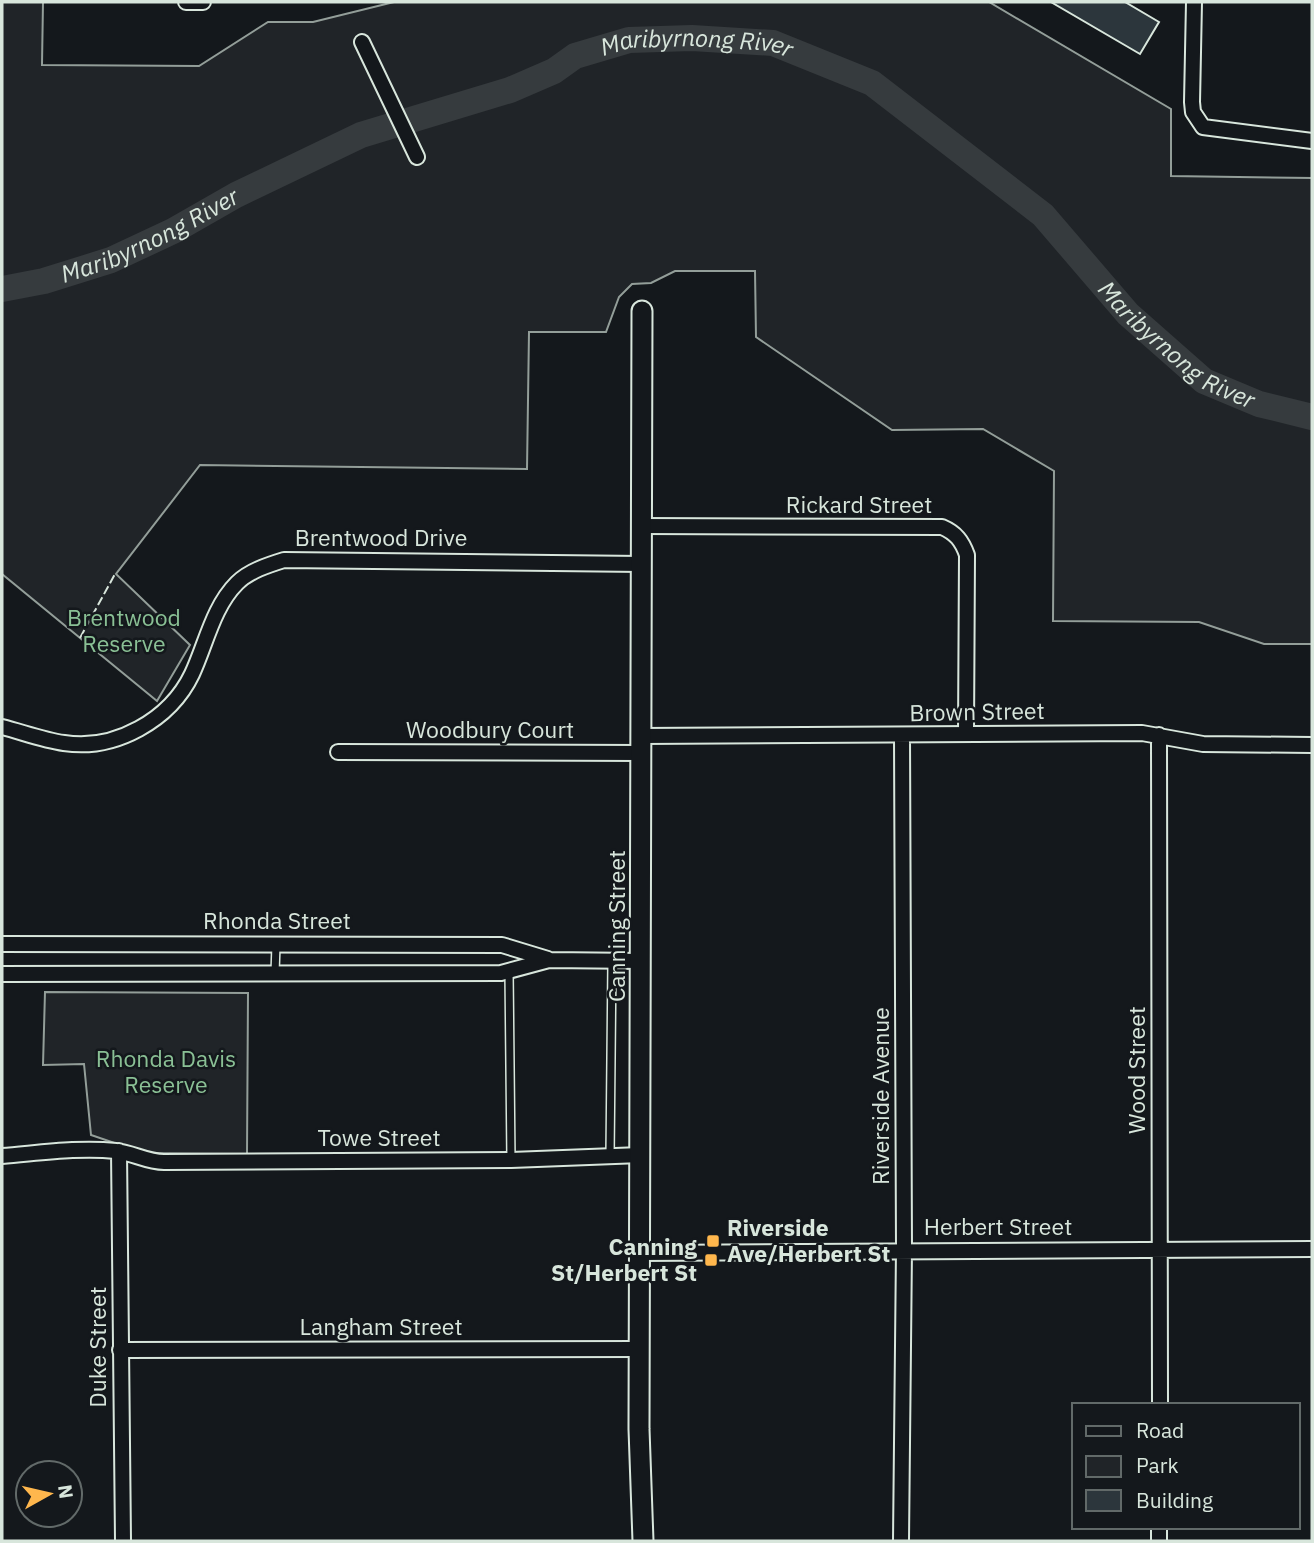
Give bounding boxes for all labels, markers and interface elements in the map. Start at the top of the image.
water label: Maribyrnong River [596,21,799,65]
water label: Maribyrnong River [57,179,245,290]
water label: Maribyrnong River [1091,274,1261,416]
street label: Rickard Street [786,489,932,519]
street label: Brentwood Drive [295,522,467,552]
park label: Brentwood Reserve [67,602,181,658]
street label: Brown Street [909,695,1045,727]
street label: Woodbury Court [406,714,574,744]
street label: Canning Street [601,850,631,1002]
street label: Rhonda Street [203,905,351,935]
street label: Wood Street [1121,1006,1151,1134]
street label: Riverside Avenue [865,1007,895,1185]
park label: Rhonda Davis Reserve [96,1043,236,1099]
street label: Towe Street [317,1122,441,1152]
street label: Herbert Street [924,1211,1072,1241]
place label: Riverside Ave/Herbert St [727,1212,890,1268]
place label: Canning St/Herbert St [551,1231,697,1287]
marker: Riverside Ave/Herbert St [705,1233,721,1249]
marker: Canning St/Herbert St [703,1252,719,1268]
street label: Duke Street [82,1286,112,1408]
street label: Langham Street [300,1311,462,1341]
legend [1072,1403,1300,1529]
text: Road [1136,1416,1184,1444]
text: Park [1136,1451,1179,1479]
north arrow [14,1459,84,1529]
text: N [53,1483,79,1500]
text: Building [1136,1486,1213,1514]

